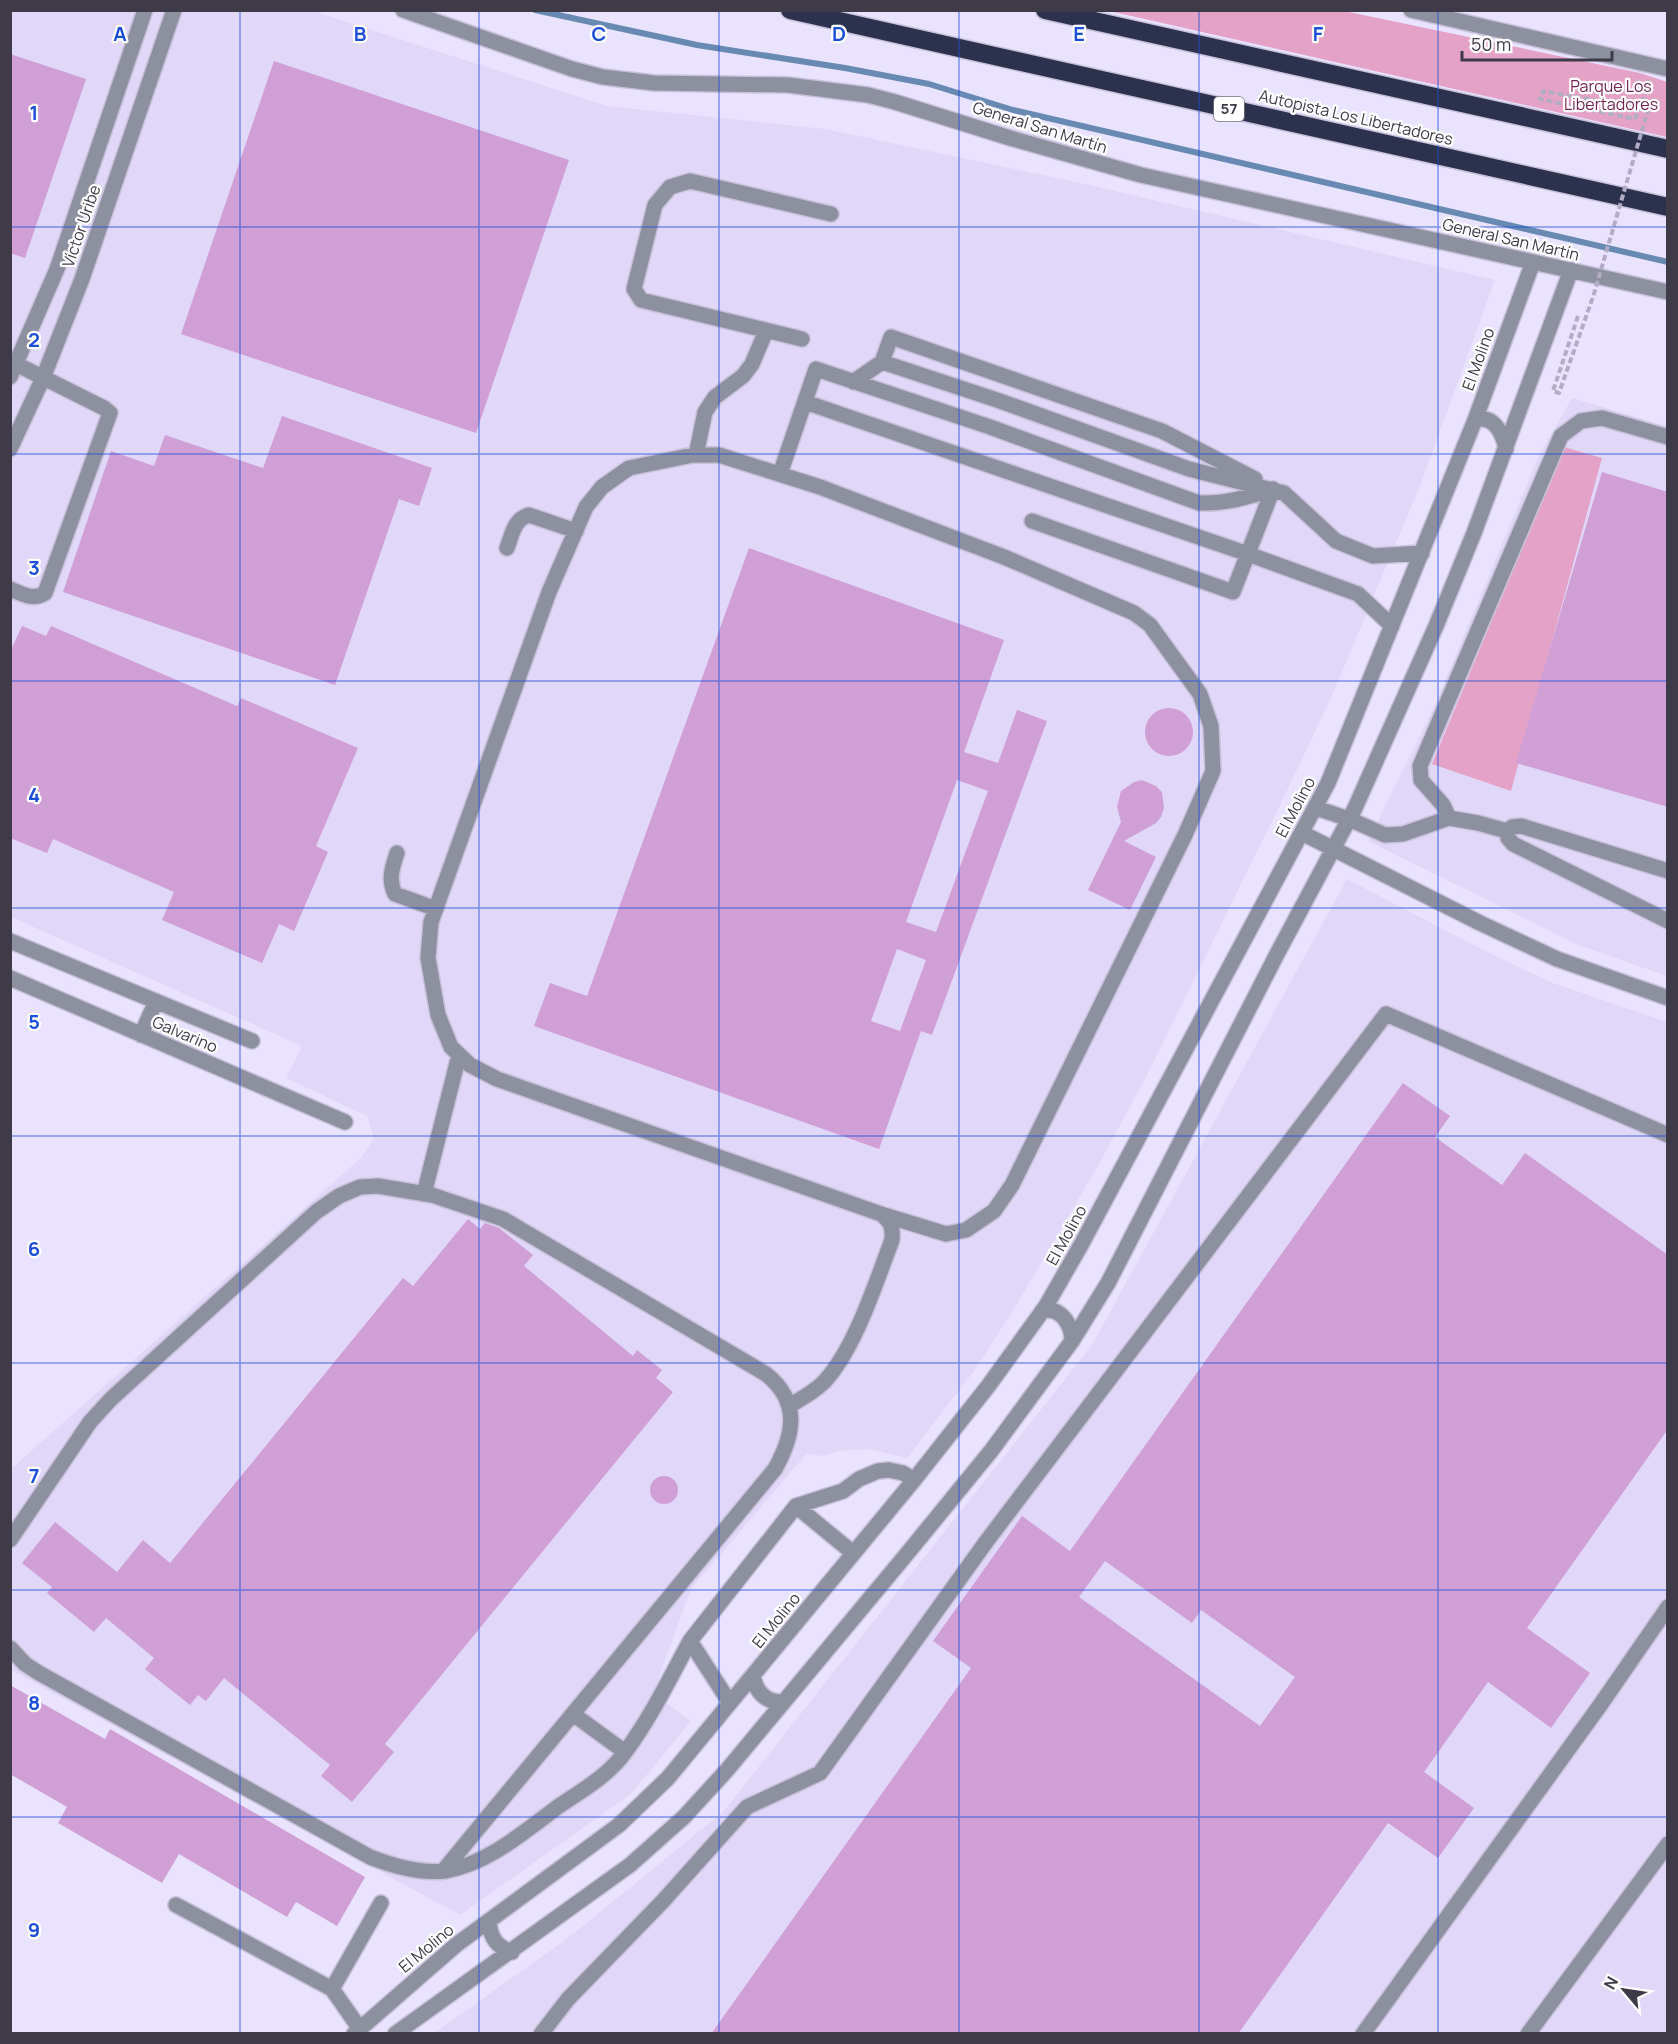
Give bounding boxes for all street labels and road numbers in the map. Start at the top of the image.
street label: Autopista Los Libertadores [1257,84,1455,150]
street label: General San Martín [970,96,1110,158]
road number: 57 [1214,97,1244,121]
street label: Víctor Uribe [57,182,105,270]
street label: General San Martín [1440,213,1582,265]
street label: El Molino [1456,325,1500,393]
street label: El Molino [1270,773,1320,841]
street label: Galvarino [149,1010,221,1058]
street label: El Molino [1041,1201,1091,1269]
street label: El Molino [747,1588,805,1652]
street label: El Molino [394,1919,458,1977]

